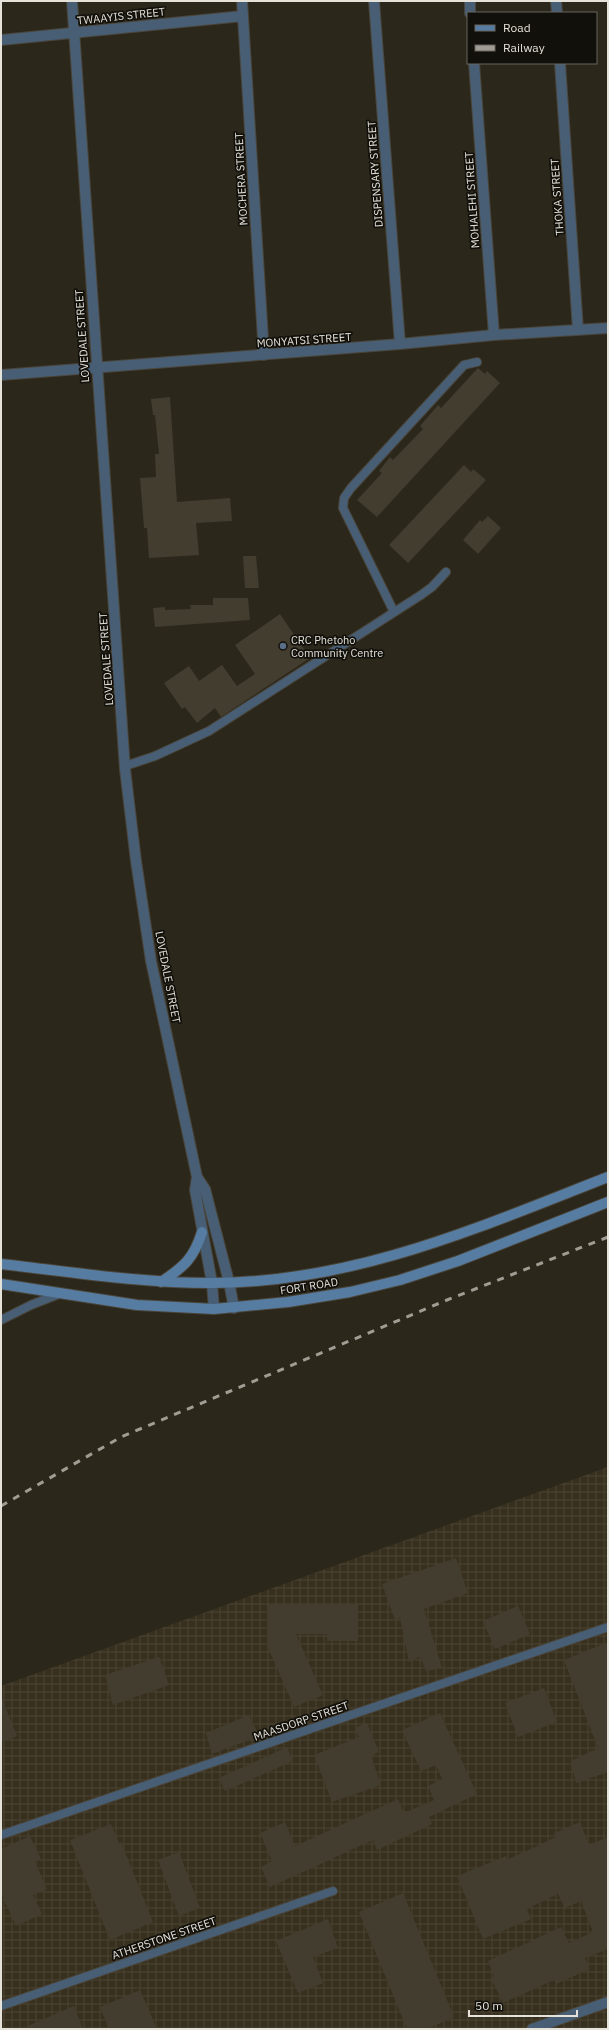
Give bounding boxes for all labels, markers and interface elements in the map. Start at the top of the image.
street label: TWAAYIS STREET [76,4,166,28]
legend [467,12,597,64]
text: Road [503,20,531,35]
text: Railway [503,40,545,55]
street label: DISPENSARY STREET [364,119,386,228]
street label: MOCHERA STREET [232,131,250,226]
street label: MOHALEHI STREET [462,150,482,249]
street label: THOKA STREET [547,157,567,236]
street label: LOVEDALE STREET [72,288,92,383]
street label: MONYATSI STREET [256,330,353,350]
street label: LOVEDALE STREET [96,611,116,706]
place label: CRC Phetoho Community Centre [291,633,383,660]
marker: CRC Phetoho Community Centre [278,641,288,651]
street label: LOVEDALE STREET [152,930,184,1025]
street label: FORT ROAD [279,1275,339,1297]
street label: MAASDORP STREET [252,1698,351,1744]
street label: ATHERSTONE STREET [110,1913,219,1962]
scale bar [469,1992,577,2018]
text: 50 m [475,1998,503,2013]

